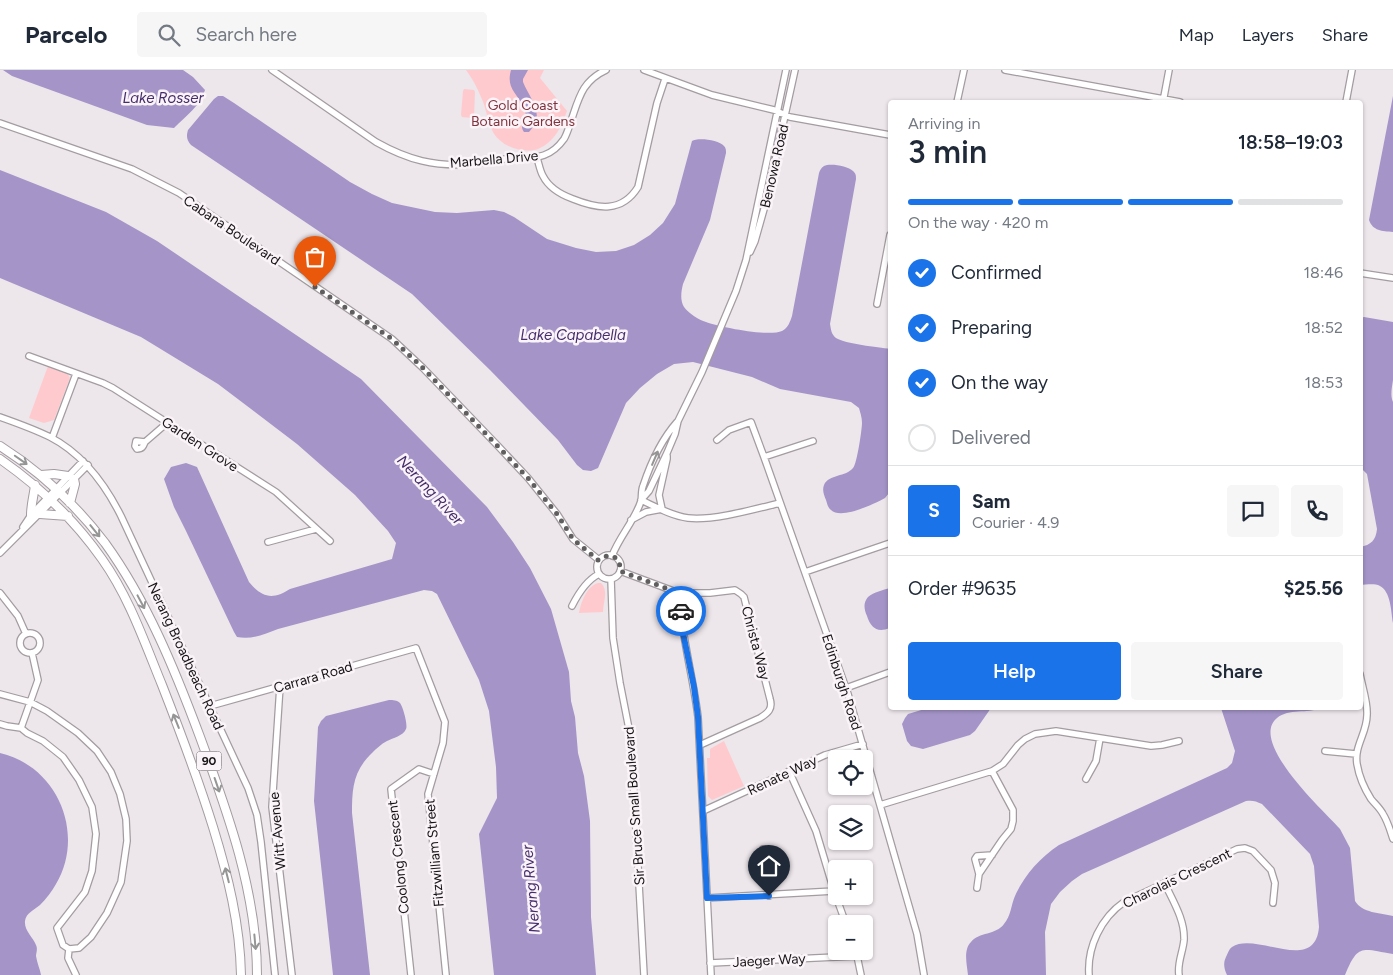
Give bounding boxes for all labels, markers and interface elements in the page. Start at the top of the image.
search box [137,12,487,57]
text: Parcelo [25,20,107,49]
icon: search [155,21,183,49]
text: Search here [195,23,297,46]
text: Map [1179,24,1214,46]
text: Layers [1242,24,1294,46]
text: Share [1322,24,1368,46]
water label: Lake Rosser [122,89,204,107]
park label: Gold Coast Botanic Gardens [471,97,575,130]
text: Arriving in [908,114,980,133]
street label: Benowa Road [757,123,792,210]
text: 18:58–19:03 [1238,131,1343,154]
text: 3 min [908,133,987,171]
street label: Marbella Drive [449,147,539,172]
street label: Cabana Boulevard [180,192,283,269]
text: On the way · 420 m [908,213,1048,232]
pin [294,236,336,287]
icon: bag [301,243,329,271]
icon: check [908,259,936,287]
text: Confirmed [951,261,1042,284]
text: 18:46 [1304,263,1343,282]
icon: check [908,314,936,342]
text: Preparing [951,316,1032,339]
text: 18:52 [1304,318,1343,337]
water label: Lake Capabella [520,326,626,344]
icon: check [908,369,936,397]
text: On the way [951,371,1048,394]
text: 18:53 [1305,373,1343,392]
street label: Garden Grove [158,413,241,476]
text: Delivered [951,426,1031,449]
one-way arrow [650,451,660,466]
water label: Nerang River [393,452,467,529]
one-way arrow [14,455,28,465]
button: chat [1227,485,1279,537]
button: phone [1291,485,1343,537]
text: Sam [972,490,1010,513]
text: S [928,499,940,522]
text: Courier · 4.9 [972,513,1059,532]
one-way arrow [89,524,100,537]
text: Order #9635 [908,577,1017,600]
text: $25.56 [1284,577,1343,600]
street label: Nerang Broadbeach Road [144,580,227,733]
courier [656,586,706,636]
one-way arrow [136,595,146,610]
icon: car [667,597,695,625]
street label: Christa Way [738,604,774,682]
street label: Edinburgh Road [818,632,865,732]
button: Help [908,642,1121,700]
button: Share [1131,642,1343,700]
street label: Carrara Road [272,658,355,697]
one-way arrow [171,714,180,729]
street label: Sir Bruce Small Boulevard [620,726,649,886]
map controls [828,750,873,960]
button: locate [828,750,873,795]
road number: 90 [196,751,222,770]
street label: Renate Way [745,752,820,799]
one-way arrow [213,776,222,792]
street label: Witt Avenue [266,791,289,871]
street label: Fitzwilliam Street [421,798,448,908]
street label: Coolong Crescent [384,799,413,915]
button: layers [828,805,873,850]
water label: Nerang River [518,843,544,934]
pin [748,845,790,896]
street label: Charolais Crescent [1120,845,1234,912]
icon: home [755,852,783,880]
button: + [828,860,873,905]
one-way arrow [222,867,231,883]
button: − [828,915,873,960]
one-way arrow [251,934,260,950]
street label: Jaeger Way [732,950,807,971]

